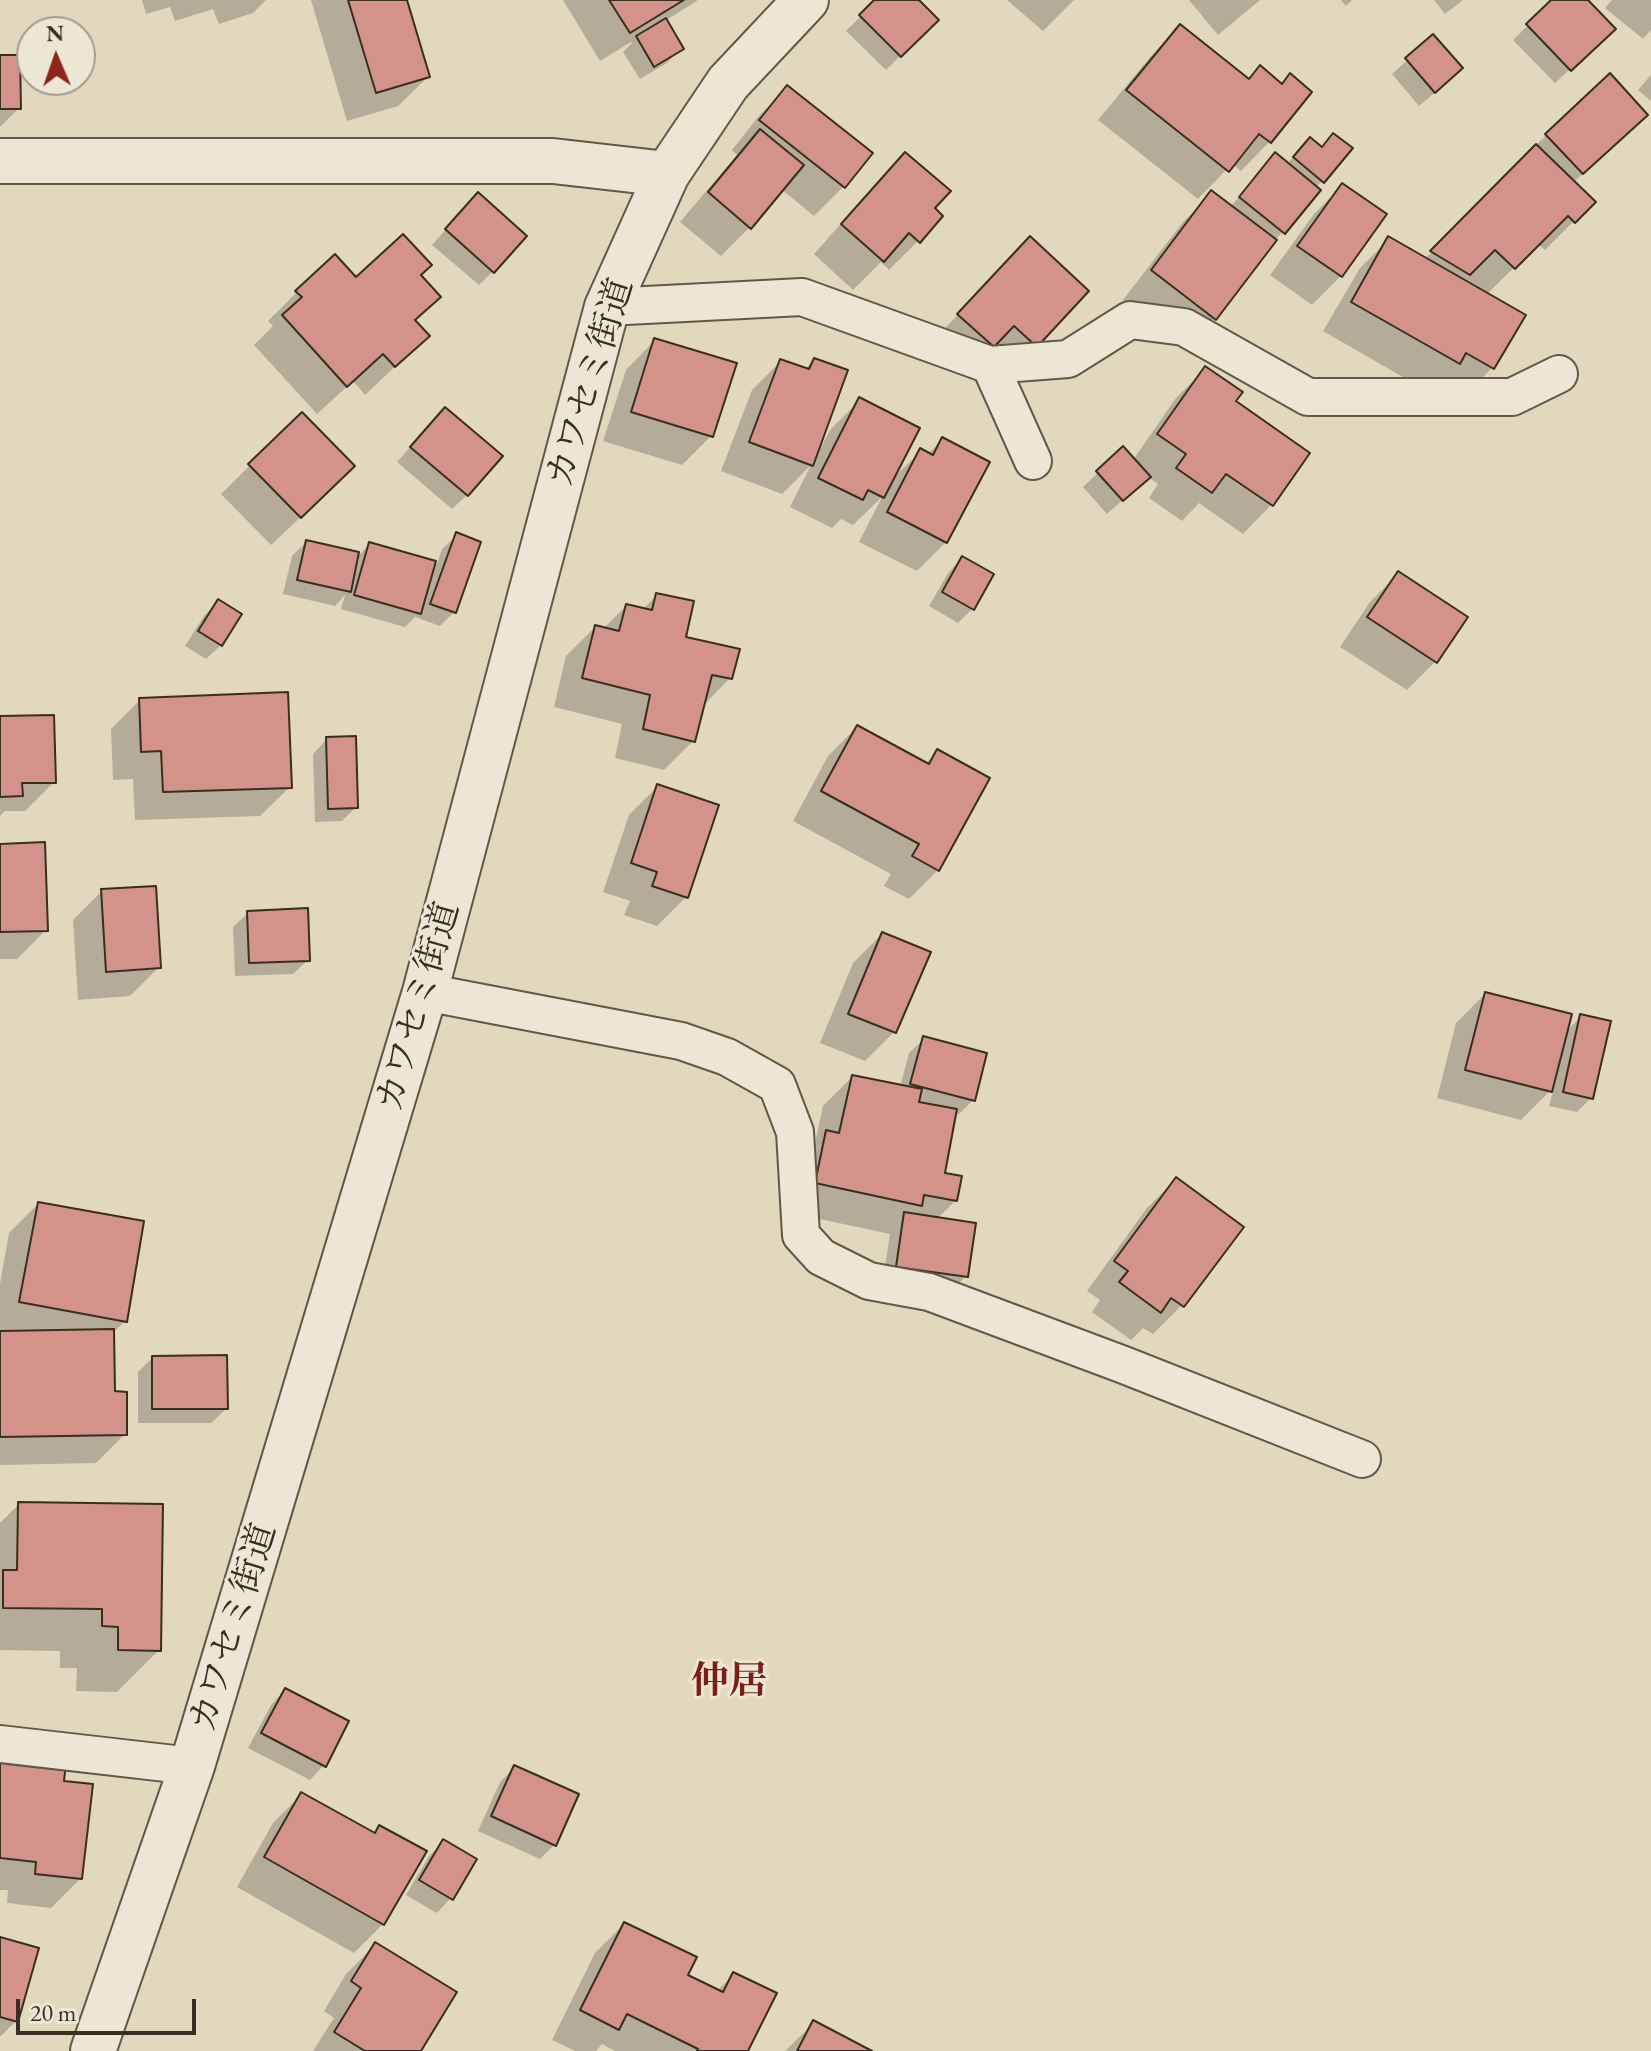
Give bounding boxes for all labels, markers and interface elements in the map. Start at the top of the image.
north arrow [16,16,96,96]
text: N [46,19,65,48]
street label: カワセミ街道 [539,273,643,493]
street label: カワセミ街道 [368,897,470,1117]
street label: カワセミ街道 [182,1518,286,1738]
district label: 仲居 [691,1660,767,1706]
scale bar [20,1983,200,2033]
text: 20 m [30,1997,77,2028]

